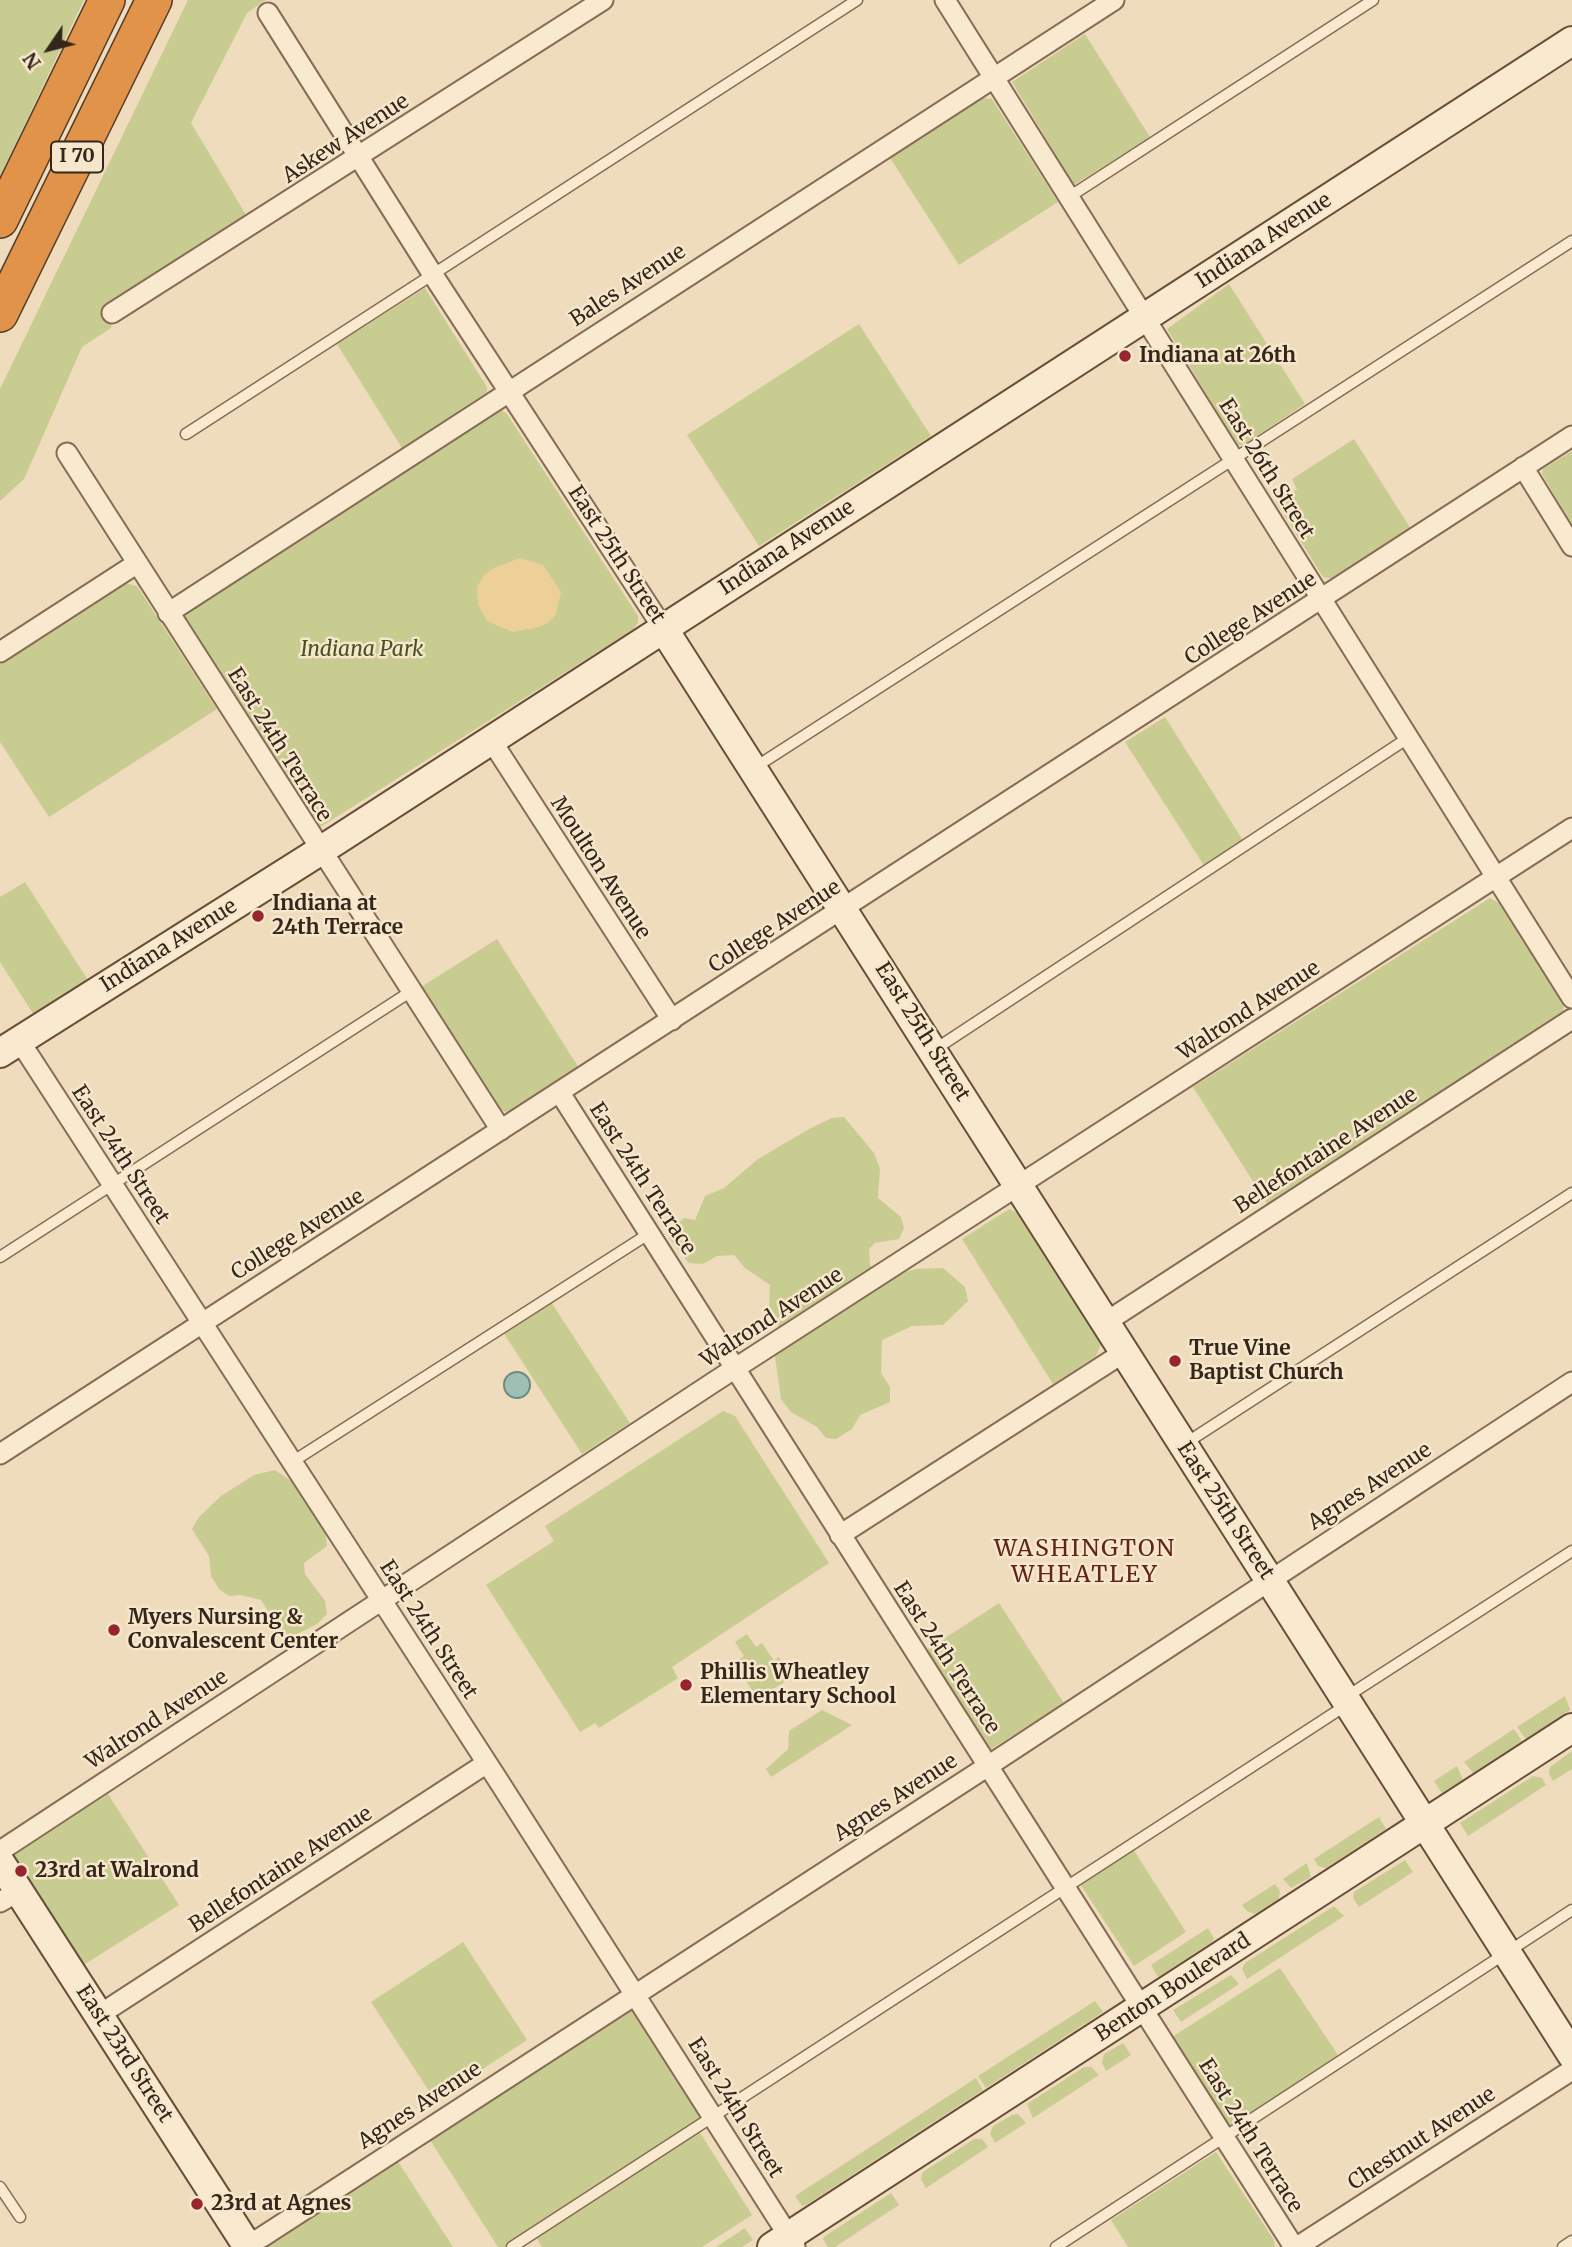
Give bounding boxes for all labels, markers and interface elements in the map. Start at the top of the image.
north arrow [14,14,84,84]
text: N [18,48,46,74]
street label: Askew Avenue [278,89,414,189]
road number: I 70 [51,141,103,172]
street label: Indiana Avenue [1192,188,1336,294]
street label: Bales Avenue [566,239,690,333]
place label: Indiana at 26th [1139,343,1296,369]
marker: Indiana at 26th [1117,348,1133,364]
street label: East 26th Street [1213,394,1319,544]
street label: East 25th Street [562,481,670,629]
street label: Indiana Avenue [715,495,859,601]
street label: College Avenue [1181,567,1321,671]
park label: Indiana Park [301,637,423,663]
street label: East 24th Terrace [222,663,336,827]
street label: Moulton Avenue [545,792,655,944]
street label: College Avenue [705,875,845,979]
place label: Indiana at 24th Terrace [272,891,403,941]
street label: Indiana Avenue [96,894,242,998]
marker: Indiana at 24th Terrace [250,908,266,924]
street label: Walrond Avenue [1173,956,1325,1066]
street label: East 25th Street [869,958,975,1106]
street label: East 24th Street [66,1081,174,1229]
street label: Bellefontaine Avenue [1230,1082,1422,1220]
street label: East 24th Terrace [583,1098,701,1260]
street label: College Avenue [227,1184,369,1286]
street label: Walrond Avenue [696,1263,848,1373]
place label: True Vine Baptist Church [1189,1336,1344,1386]
marker: True Vine Baptist Church [1167,1353,1183,1369]
street label: East 25th Street [1171,1437,1279,1585]
street label: Agnes Avenue [1304,1438,1436,1536]
district label: WASHINGTON WHEATLEY [995,1535,1175,1589]
street label: East 24th Street [374,1556,482,1704]
street label: East 24th Terrace [887,1577,1005,1739]
place label: Myers Nursing & Convalescent Center [128,1605,338,1655]
marker: Myers Nursing & Convalescent Center [106,1622,122,1638]
place label: Phillis Wheatley Elementary School [700,1660,896,1710]
street label: Walrond Avenue [81,1665,233,1775]
marker: Phillis Wheatley Elementary School [678,1677,694,1693]
street label: Agnes Avenue [830,1749,962,1847]
street label: Bellefontaine Avenue [185,1801,377,1939]
place label: 23rd at Walrond [35,1858,199,1884]
marker: 23rd at Walrond [13,1863,29,1879]
street label: Benton Boulevard [1091,1928,1255,2048]
street label: East 23rd Street [70,1981,178,2127]
street label: East 24th Street [682,2033,788,2183]
street label: East 24th Terrace [1193,2054,1307,2218]
street label: Agnes Avenue [354,2057,486,2155]
street label: Chestnut Avenue [1344,2082,1500,2196]
place label: 23rd at Agnes [211,2191,351,2217]
marker: 23rd at Agnes [189,2196,205,2212]

